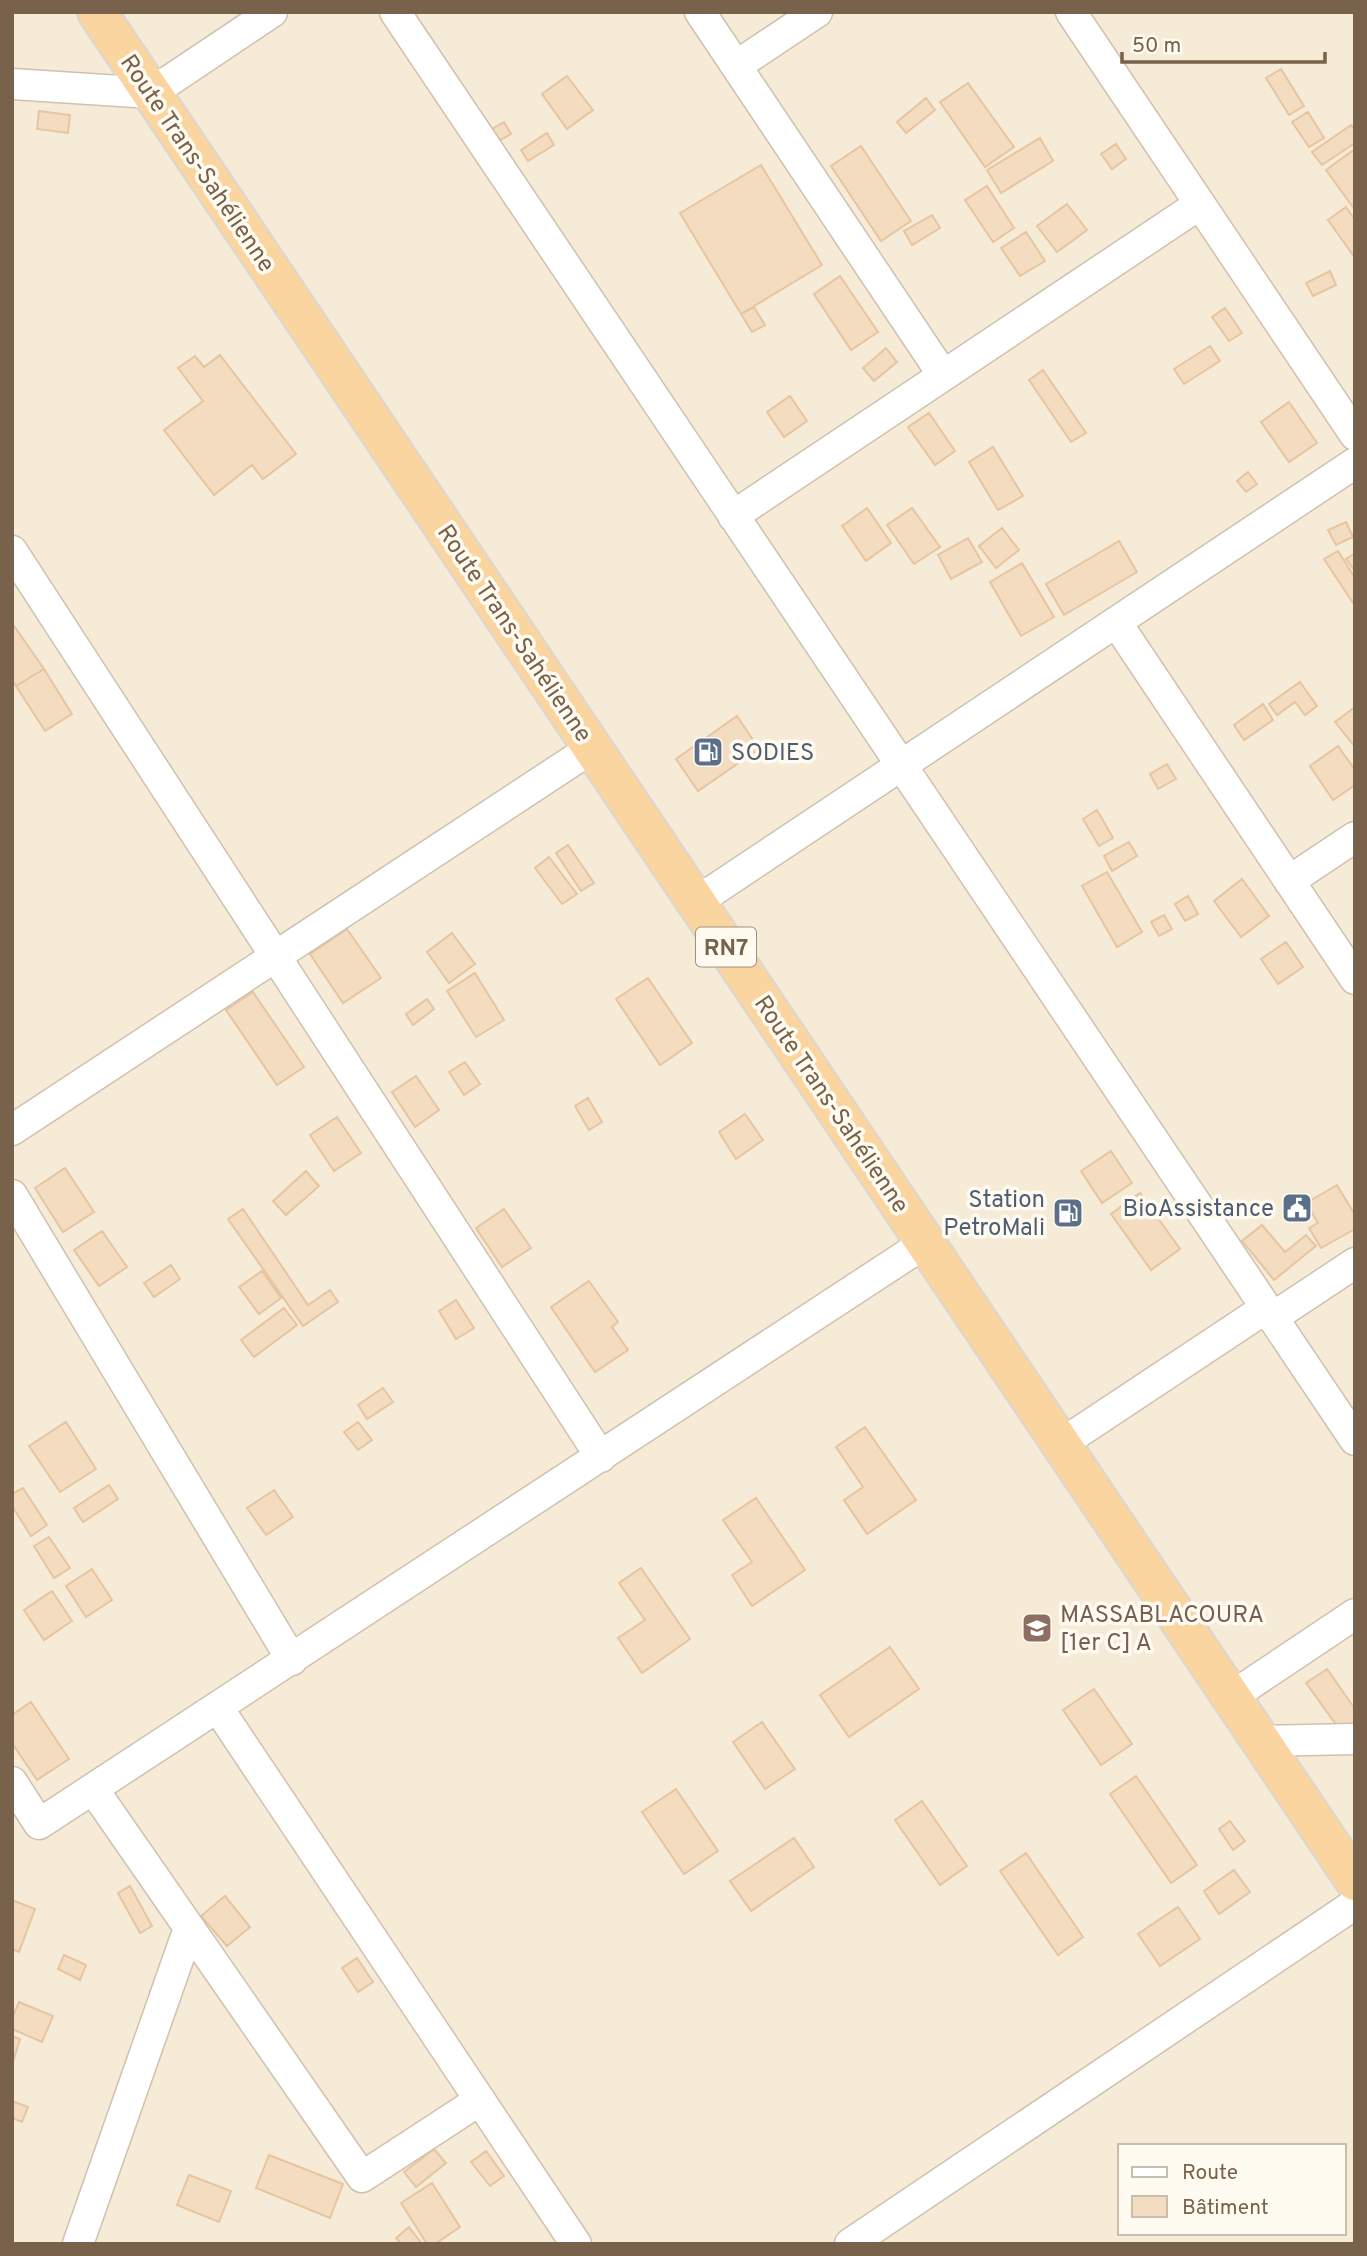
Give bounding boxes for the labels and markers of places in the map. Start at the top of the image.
fuel station icon: SODIES [691,735,725,769]
place label: SODIES [731,739,814,769]
place label: Station PetroMali [943,1186,1045,1244]
public building icon: BioAssistance [1280,1191,1314,1225]
place label: BioAssistance [1122,1195,1274,1225]
fuel station icon: Station PetroMali [1051,1196,1085,1230]
place label: MASSABLACOURA [1er C] A [1060,1601,1264,1659]
school or university icon: MASSABLACOURA [1er C] A [1020,1611,1054,1645]

